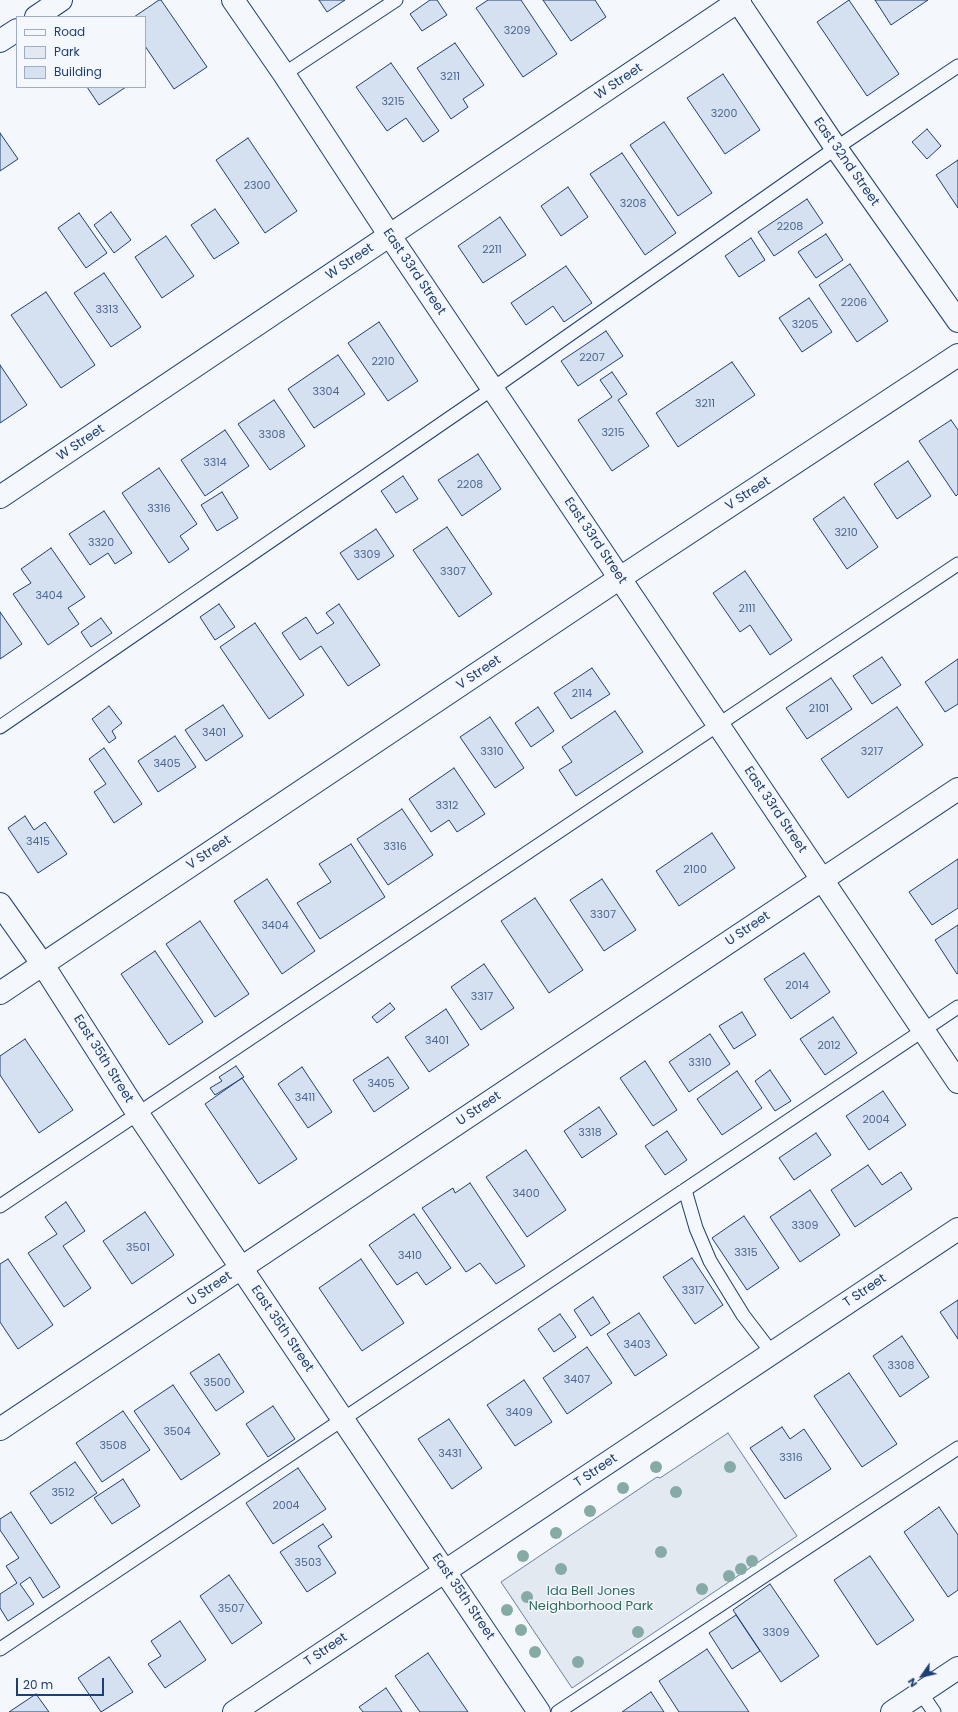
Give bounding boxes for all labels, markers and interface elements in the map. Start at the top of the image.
legend [16,16,146,88]
text: Road [54,23,85,40]
house number: 3209 [504,24,530,38]
text: Park [54,43,80,60]
street label: W Street [592,60,646,104]
text: Building [54,63,102,80]
house number: 3211 [440,70,460,84]
house number: 3215 [381,95,405,109]
house number: 3200 [711,107,737,121]
street label: East 32nd Street [810,115,882,209]
house number: 2300 [244,179,270,193]
house number: 3208 [620,197,646,211]
house number: 2208 [777,220,803,234]
street label: East 33rd Street [379,226,449,318]
street label: W Street [323,240,377,284]
house number: 2211 [482,243,502,257]
house number: 2206 [841,296,867,310]
house number: 3313 [96,303,118,317]
house number: 3205 [792,318,818,332]
house number: 2207 [579,351,605,365]
house number: 2210 [371,355,395,369]
house number: 3304 [313,385,339,399]
house number: 3211 [695,397,715,411]
street label: W Street [54,421,108,465]
house number: 3215 [601,426,625,440]
house number: 3308 [259,428,285,442]
house number: 3314 [203,456,227,470]
street label: V Street [723,474,773,514]
house number: 2208 [457,478,483,492]
street label: East 33rd Street [560,495,630,587]
house number: 3316 [147,502,171,516]
house number: 3210 [834,526,858,540]
house number: 3320 [88,536,114,550]
house number: 3309 [354,548,380,562]
house number: 3307 [440,565,466,579]
house number: 3404 [35,589,63,603]
house number: 2111 [739,602,755,616]
street label: V Street [454,652,504,694]
house number: 2114 [572,687,592,701]
house number: 2101 [809,702,829,716]
house number: 3401 [202,726,226,740]
house number: 3310 [480,745,504,759]
house number: 3217 [861,745,883,759]
house number: 3405 [153,757,181,771]
street label: East 33rd Street [740,764,810,856]
house number: 3312 [436,799,458,813]
street label: V Street [184,832,234,874]
house number: 3415 [26,835,50,849]
house number: 3316 [383,840,407,854]
house number: 2100 [683,863,707,877]
house number: 3307 [590,908,616,922]
street label: U Street [723,908,773,950]
house number: 3404 [261,919,289,933]
house number: 2014 [785,979,809,993]
house number: 3317 [471,990,493,1004]
street label: East 35th Street [70,1012,136,1106]
house number: 3401 [425,1034,449,1048]
house number: 2012 [817,1039,841,1053]
house number: 3310 [688,1056,712,1070]
house number: 3405 [367,1077,395,1091]
street label: U Street [454,1088,504,1130]
house number: 3411 [295,1091,315,1105]
house number: 2004 [862,1113,890,1127]
house number: 3318 [578,1126,602,1140]
house number: 3400 [512,1187,540,1201]
house number: 3309 [792,1219,818,1233]
house number: 3501 [126,1241,150,1255]
house number: 3315 [734,1246,758,1260]
house number: 3410 [398,1249,422,1263]
street label: U Street [185,1268,235,1310]
street label: T Street [841,1271,889,1311]
street label: East 35th Street [247,1283,317,1375]
house number: 3317 [682,1284,704,1298]
house number: 3403 [624,1338,650,1352]
house number: 3308 [888,1359,914,1373]
house number: 3407 [564,1373,590,1387]
house number: 3500 [203,1376,231,1390]
house number: 3409 [505,1406,533,1420]
house number: 3504 [163,1425,191,1439]
house number: 3508 [99,1439,127,1453]
house number: 3431 [438,1447,462,1461]
street label: T Street [572,1451,620,1491]
house number: 3316 [779,1451,803,1465]
house number: 3512 [51,1486,75,1500]
house number: 2004 [272,1499,300,1513]
street label: East 35th Street [428,1551,498,1643]
house number: 3503 [295,1556,321,1570]
park label: Ida Bell Jones Neighborhood Park [529,1584,653,1615]
house number: 3507 [218,1602,244,1616]
house number: 3309 [763,1626,789,1640]
street label: T Street [302,1630,350,1670]
north arrow [902,1656,942,1696]
scale bar [18,1670,106,1696]
text: N [903,1675,921,1691]
text: 20 m [23,1676,53,1693]

